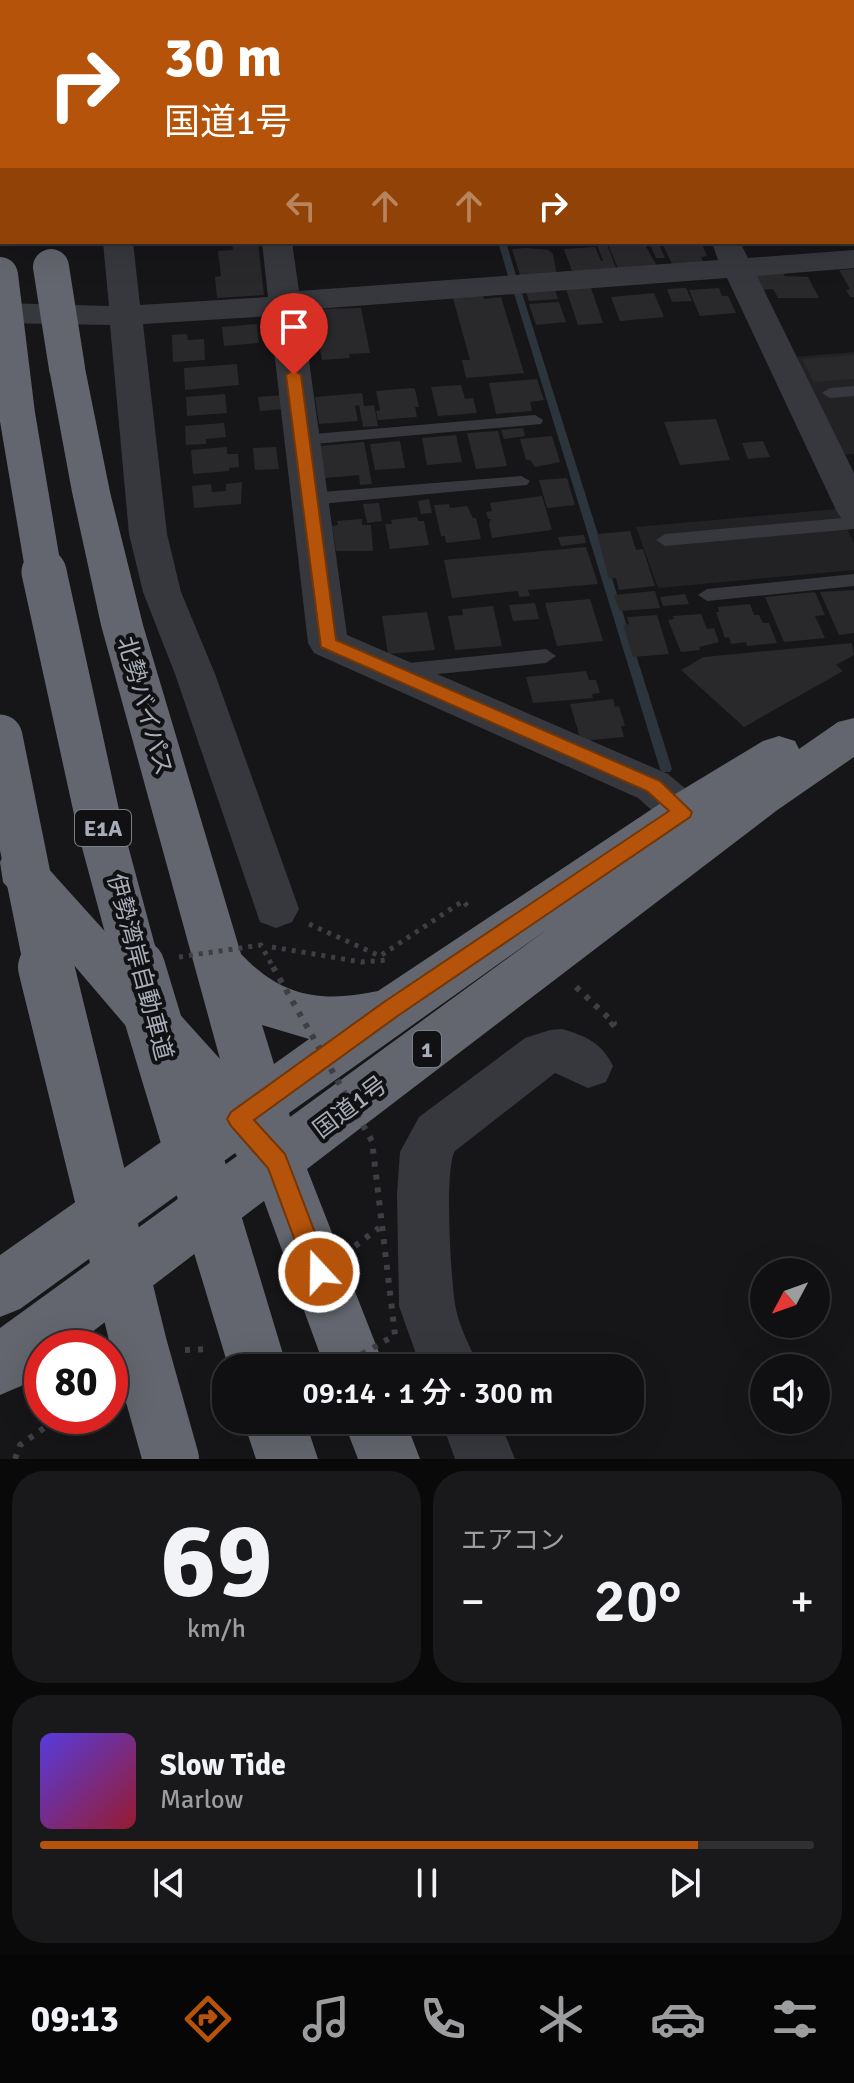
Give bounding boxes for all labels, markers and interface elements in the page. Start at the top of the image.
text: 30 m [164,23,282,92]
icon: right [32,32,136,136]
text: 国道1号 [164,100,291,145]
icon: left [279,184,323,228]
icon: ahead [363,184,407,228]
icon: ahead [447,184,491,228]
icon: right [531,184,575,228]
pin [260,293,328,375]
icon: arrive [272,305,316,349]
street label: 北勢バイパス [111,633,179,779]
road number: E1A [75,810,131,846]
street label: 伊勢湾岸自動車道 [101,870,179,1064]
road number: 1 [413,1031,441,1067]
street label: 国道1号 [307,1069,393,1145]
position arrow [277,1230,361,1314]
north arrow [750,1258,830,1338]
map controls [750,1258,830,1434]
speed limit sign: 80 [24,1330,128,1434]
button: sound [750,1354,830,1434]
text: 09:14 · 1 分 · 300 m [303,1375,553,1412]
text: 69 [160,1497,273,1625]
text: エアコン [461,1525,565,1557]
text: 20° [594,1565,681,1639]
text: − [461,1575,485,1629]
text: + [790,1575,814,1629]
text: km/h [187,1613,246,1645]
text: Slow Tide [160,1747,286,1784]
text: Marlow [160,1784,243,1816]
icon: previous [147,1861,191,1905]
icon: pause [405,1861,449,1905]
icon: next [663,1861,707,1905]
icon: directions [180,1991,236,2047]
icon: music [298,1991,354,2047]
icon: phone [415,1991,471,2047]
icon: climate [533,1991,589,2047]
icon: car [650,1991,706,2047]
icon: filters [767,1991,823,2047]
text: 09:13 [31,1997,119,2042]

